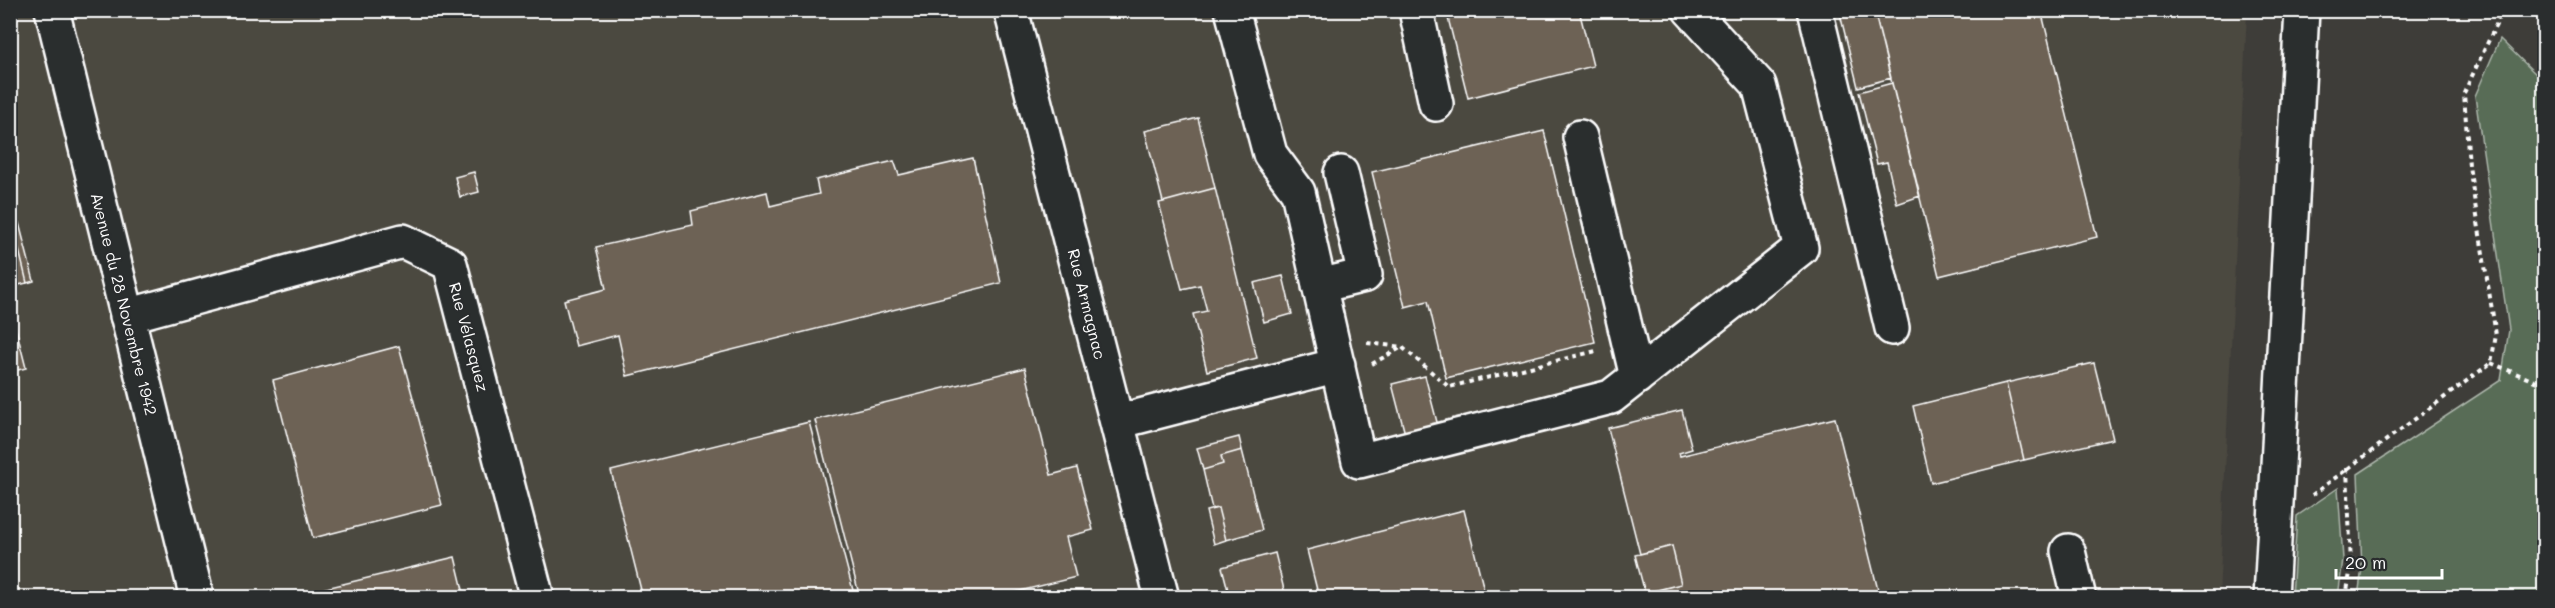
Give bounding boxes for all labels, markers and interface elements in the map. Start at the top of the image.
street label: Avenue du 28 Novembre 1942 [87,190,162,417]
street label: Rue Armagnac [1064,246,1111,361]
street label: Rue Vélasquez [445,280,494,394]
scale bar [2336,542,2442,580]
text: 20 m [2345,550,2386,574]

